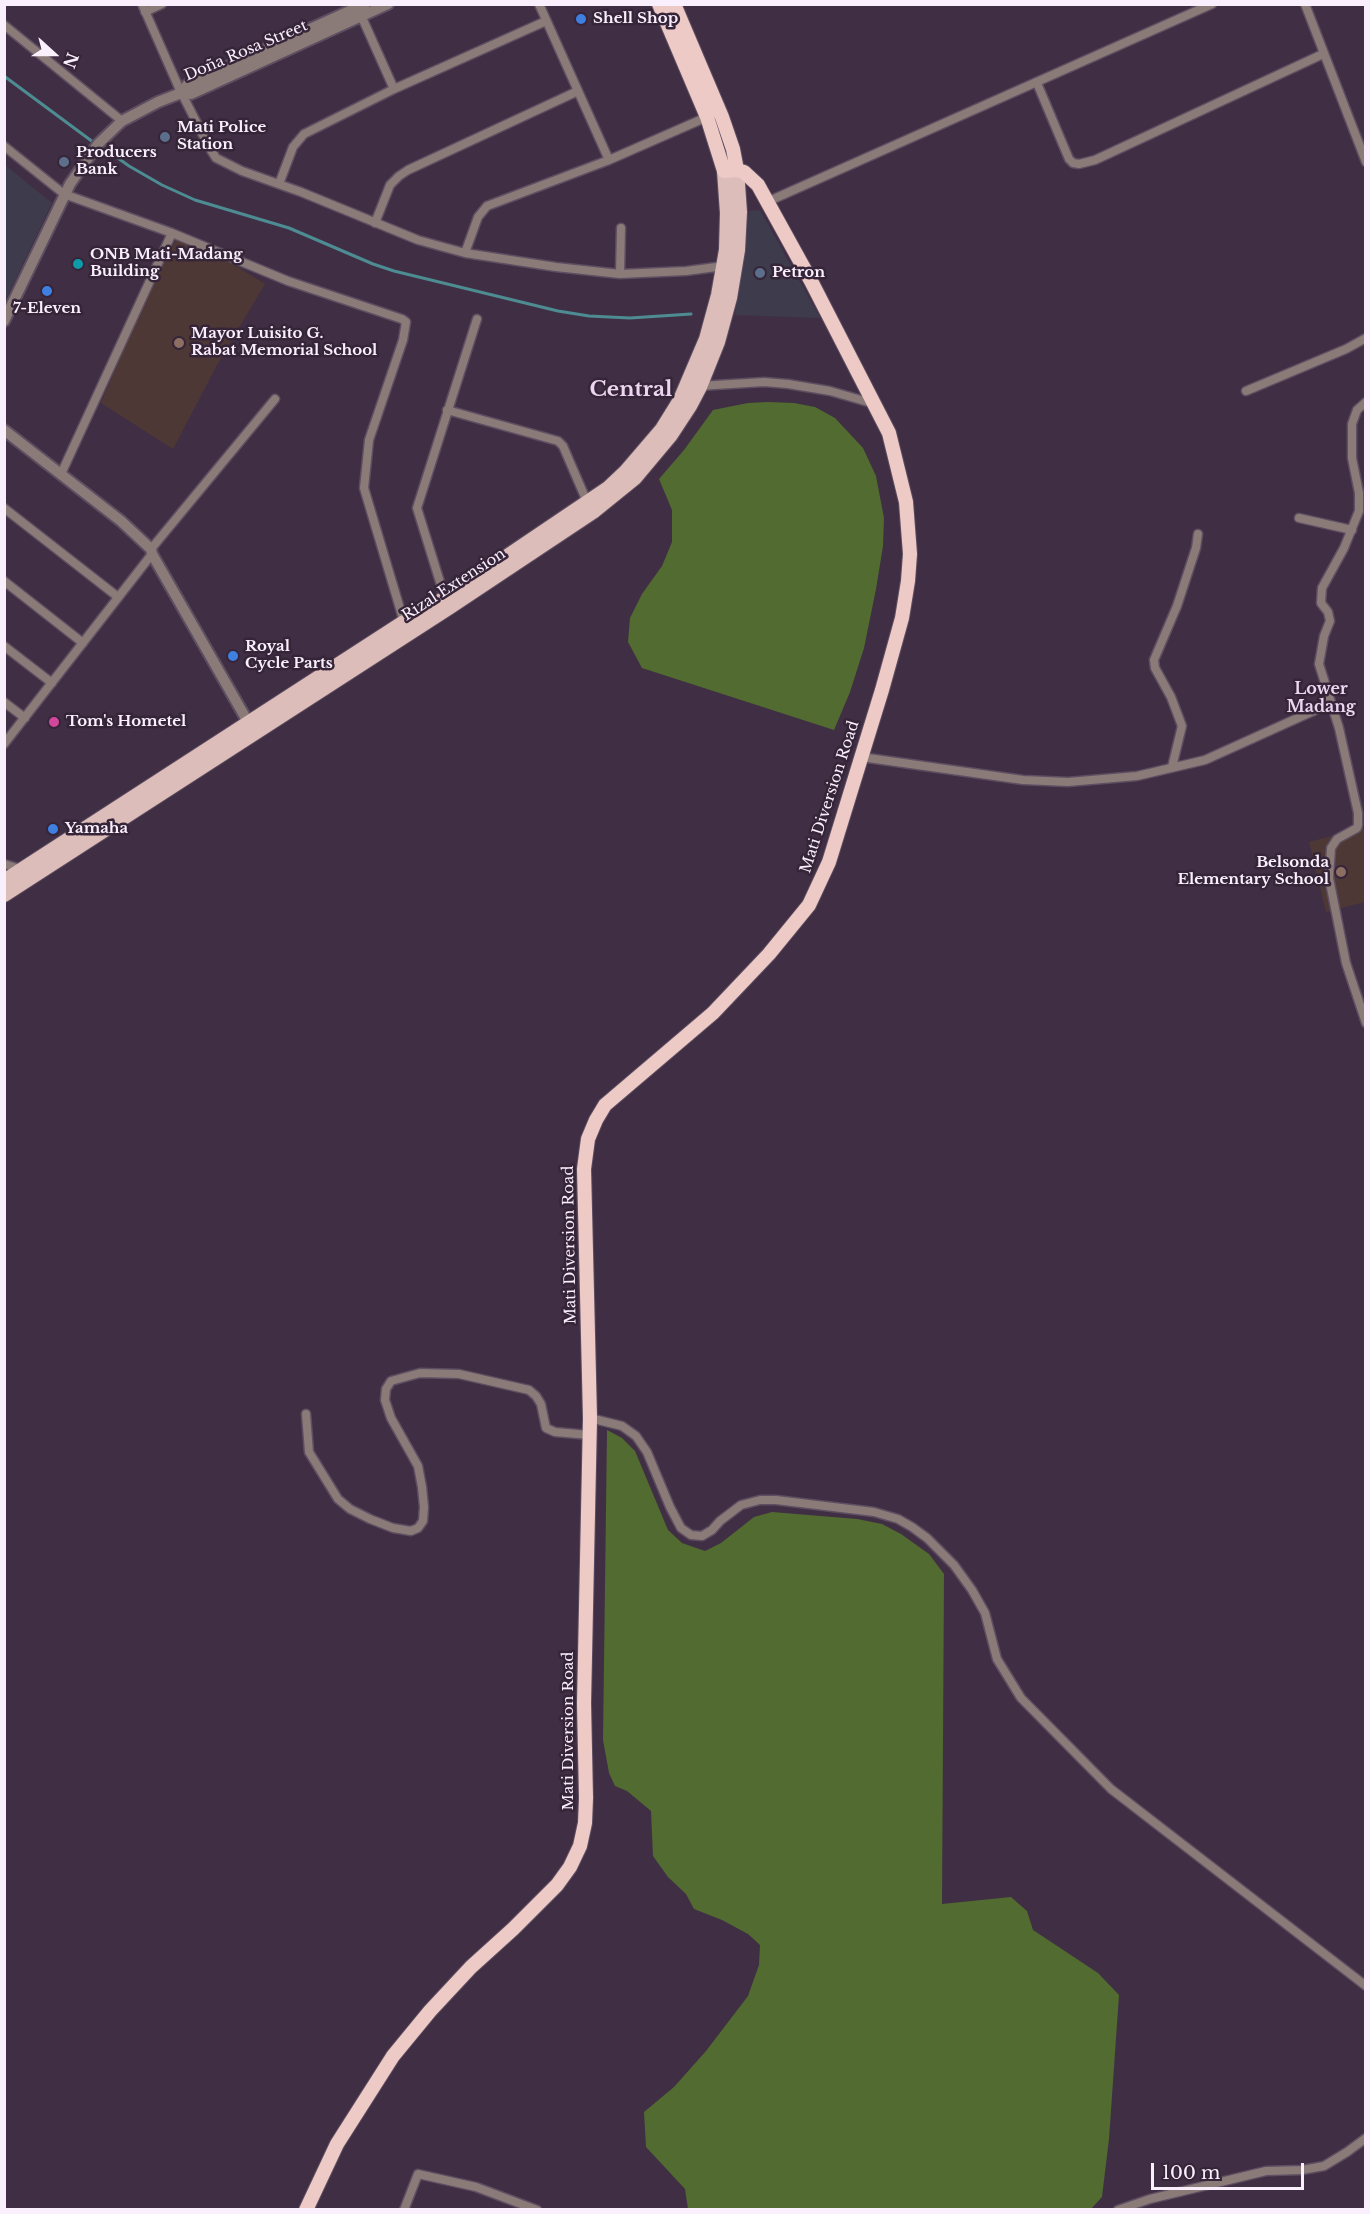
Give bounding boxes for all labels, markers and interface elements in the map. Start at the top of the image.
place label: Shell Shop [593,10,678,28]
marker: Shell Shop [574,12,588,26]
street label: Doña Rosa Street [182,17,310,85]
north arrow [24,24,84,84]
text: N [59,50,83,71]
place label: Mati Police Station [177,119,266,154]
marker: Mati Police Station [158,130,172,144]
place label: Producers Bank [76,144,157,179]
marker: Producers Bank [57,155,71,169]
place label: ONB Mati-Madang Building [90,246,242,281]
marker: ONB Mati-Madang Building [71,257,85,271]
place label: Petron [772,264,825,282]
marker: Petron [753,266,767,280]
marker: 7-Eleven [40,284,54,298]
place label: 7-Eleven [13,300,81,318]
place label: Mayor Luisito G. Rabat Memorial School [191,325,377,360]
marker: Mayor Luisito G. Rabat Memorial School [172,336,186,350]
district label: Central [590,377,672,403]
street label: Rizal Extension [399,545,509,625]
place label: Royal Cycle Parts [245,638,333,673]
marker: Royal Cycle Parts [226,649,240,663]
district label: Lower Madang [1286,679,1356,717]
place label: Tom's Hometel [66,713,186,731]
marker: Tom's Hometel [47,715,61,729]
street label: Mati Diversion Road [797,719,863,875]
place label: Yamaha [65,820,128,838]
marker: Yamaha [46,822,60,836]
place label: Belsonda Elementary School [1177,854,1329,889]
marker: Belsonda Elementary School [1334,865,1348,879]
street label: Mati Diversion Road [560,1165,580,1325]
street label: Mati Diversion Road [560,1652,578,1810]
scale bar [1154,2151,1307,2189]
text: 100 m [1162,2162,1220,2184]

